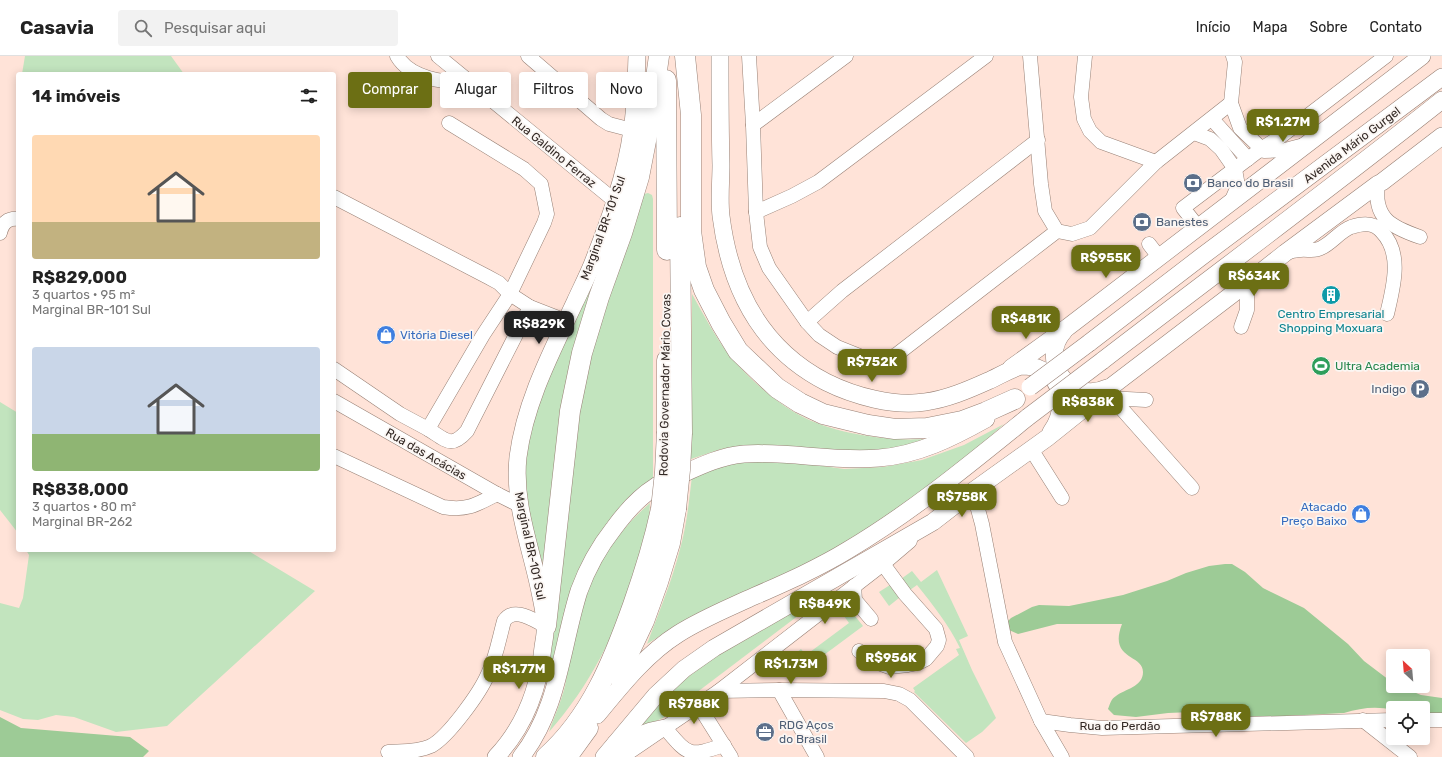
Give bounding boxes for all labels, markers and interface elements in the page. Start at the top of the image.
search box [118,10,398,46]
text: Casavia [20,16,94,39]
icon: search [132,17,154,39]
text: Pesquisar aqui [164,19,266,37]
text: Início [1196,19,1231,36]
text: Mapa [1253,19,1288,36]
text: Sobre [1310,19,1348,36]
text: Contato [1370,19,1422,36]
chip: Comprar [348,72,432,108]
chip: Alugar [440,72,511,108]
chip: Filtros [519,72,588,108]
chip: Novo [596,72,657,108]
icon: filters [298,85,320,107]
text: 14 imóveis [32,86,120,106]
street label: Avenida Mário Gurgel [1301,104,1403,186]
pin: R$1.27M [1246,109,1320,143]
street label: Rua Galdino Ferraz [509,114,599,190]
text: R$1.27M [1256,114,1310,129]
icon: home [140,161,212,233]
bank icon: Banco do Brasil [1182,172,1204,194]
street label: Marginal BR-101 Sul [578,174,628,282]
place label: Banco do Brasil [1207,176,1293,190]
bank icon: Banestes [1131,211,1153,233]
place label: Banestes [1156,215,1208,229]
pin: R$955K [1073,245,1139,279]
text: R$955K [1080,250,1132,265]
pin: R$634K [1221,263,1287,297]
text: R$829,000 [32,267,127,287]
text: R$634K [1228,268,1280,283]
building icon: Centro Empresarial Shopping Moxuara [1320,284,1342,306]
text: 3 quartos · 95 m² [32,287,135,302]
street label: Rodovia Governador Mário Covas [656,294,674,476]
text: Marginal BR-101 Sul [32,302,151,317]
pin: R$481K [993,306,1059,340]
place label: Centro Empresarial Shopping Moxuara [1278,307,1385,335]
pin: R$829K [506,311,572,345]
text: R$481K [1001,311,1051,326]
text: R$829K [513,316,565,331]
shop icon: Vitória Diesel [375,324,397,346]
place label: Vitória Diesel [400,328,473,342]
pin: R$752K [839,349,905,383]
text: R$752K [847,354,897,369]
sports icon: Ultra Academia [1310,355,1332,377]
place label: Ultra Academia [1335,359,1420,373]
icon: home [140,373,212,445]
parking icon: Indigo [1409,378,1431,400]
place label: Indigo [1371,382,1406,396]
pin: R$838K [1055,389,1121,423]
text: R$838K [1062,394,1114,409]
street label: Rua das Acácias [383,425,469,483]
text: R$838,000 [32,479,129,499]
pin: R$758K [929,484,995,518]
text: R$758K [937,489,987,504]
street label: Marginal BR-101 Sul [512,491,548,601]
text: 3 quartos · 80 m² [32,499,136,514]
place label: Atacado Preço Baixo [1281,500,1347,528]
shop icon: Atacado Preço Baixo [1350,503,1372,525]
text: Marginal BR-262 [32,514,132,529]
pin: R$849K [792,591,858,625]
text: R$849K [799,596,851,611]
pin: R$956K [858,645,924,679]
north arrow [1386,649,1430,693]
map controls [1386,649,1430,745]
text: R$956K [865,650,917,665]
pin: R$1.73M [754,651,828,685]
pin: R$1.77M [482,656,556,690]
text: R$1.73M [764,656,818,671]
text: R$1.77M [492,661,546,676]
pin: R$788K [661,691,727,725]
text: R$788K [668,696,720,711]
button: locate [1386,701,1430,745]
pin: R$788K [1183,704,1249,738]
text: R$788K [1190,709,1242,724]
place label: RDG Aços do Brasil [779,718,834,746]
street label: Rua do Perdão [1079,719,1161,733]
office icon: RDG Aços do Brasil [754,721,776,743]

